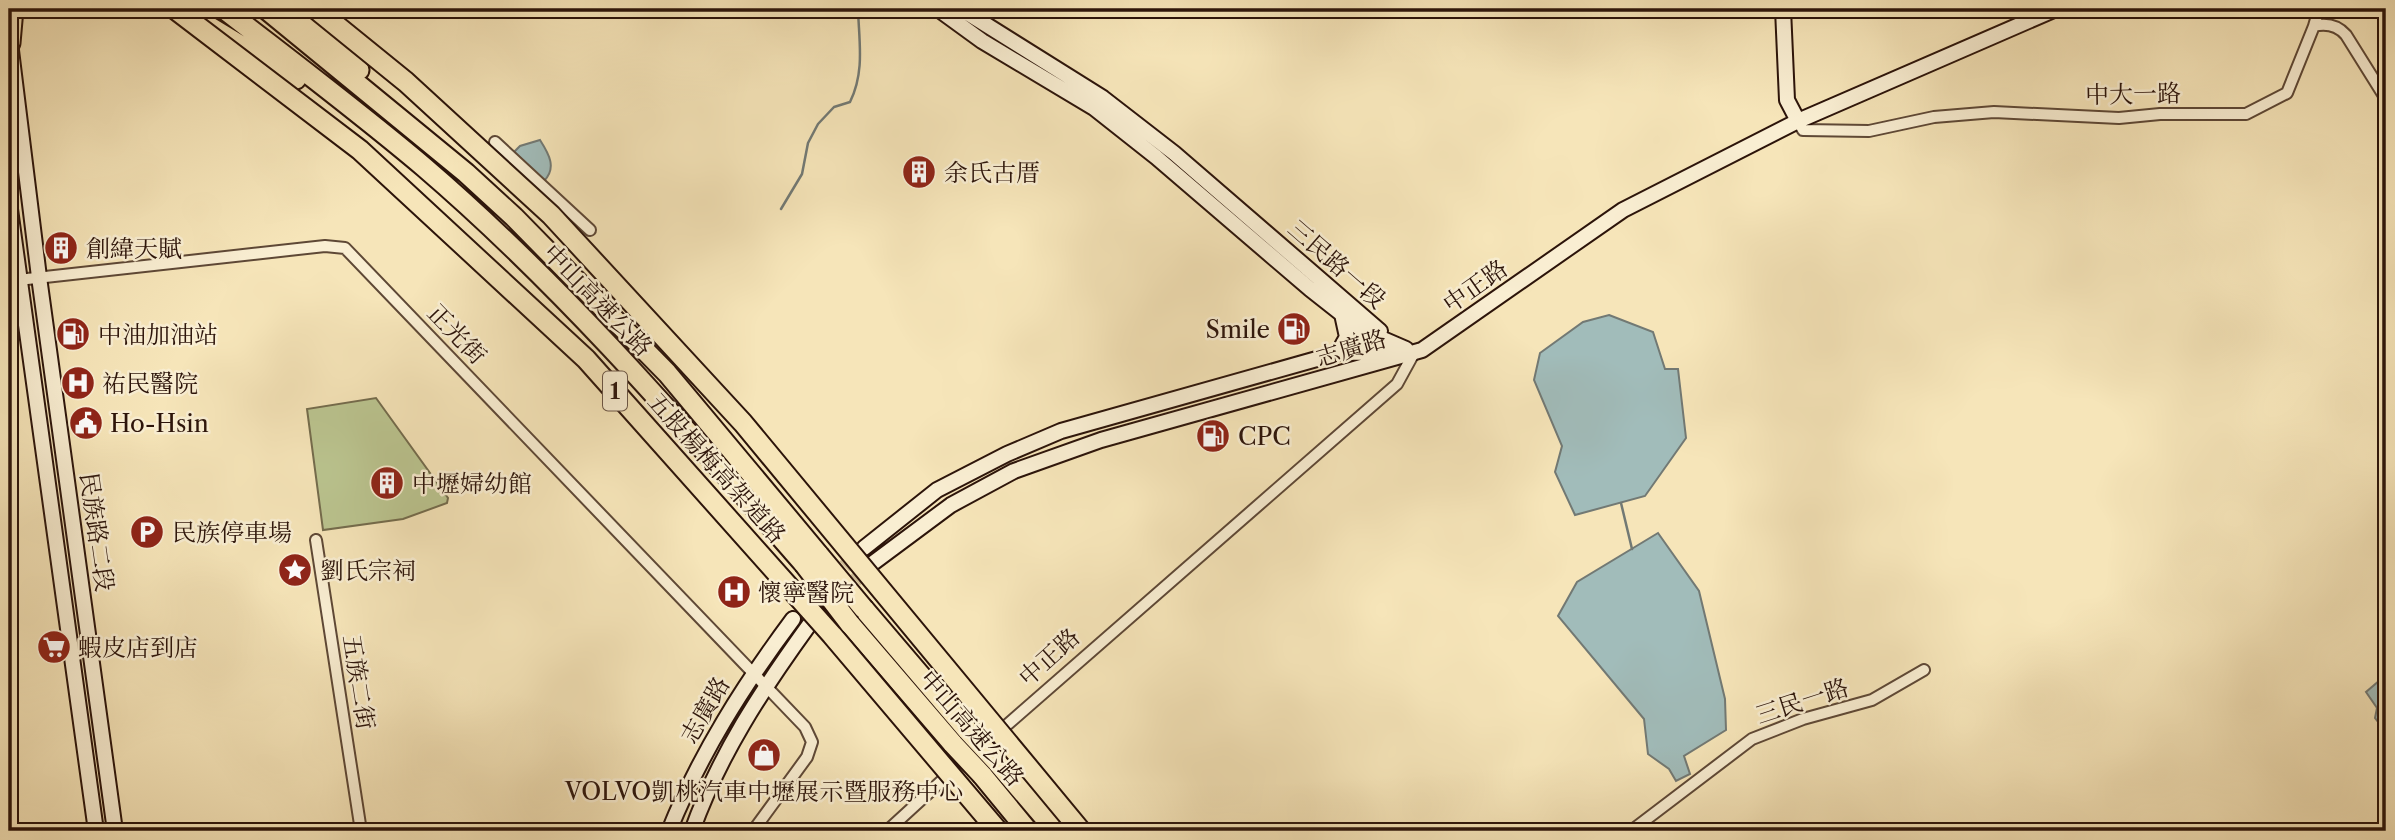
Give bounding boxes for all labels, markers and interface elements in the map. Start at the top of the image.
street label: 中大一路 [2085,79,2181,109]
building icon: 余氏古厝 [900,153,938,191]
place label: 余氏古厝 [944,158,1040,187]
street label: 三民路一段 [1282,214,1392,314]
building icon: 創緯天賦 [42,229,80,267]
place label: 創緯天賦 [86,234,182,263]
street label: 中山高速公路 [538,238,658,362]
street label: 中正路 [1437,253,1513,319]
street label: 正光街 [422,298,492,370]
fuel station icon: Smile [1275,310,1313,348]
fuel station icon: 中油加油站 [54,315,92,353]
place label: Smile [1205,315,1270,344]
place label: 中油加油站 [98,320,218,349]
street label: 志廣路 [1312,324,1390,372]
hospital icon: 祐民醫院 [59,364,97,402]
place label: 祐民醫院 [102,369,198,398]
road number: 1 [603,372,627,410]
street label: 五股楊梅高架道路 [642,387,792,549]
public building icon: Ho-Hsin [67,404,105,442]
place label: Ho-Hsin [110,409,209,438]
fuel station icon: CPC [1194,417,1232,455]
place label: CPC [1238,422,1291,451]
building icon: 中壢婦幼館 [368,464,406,502]
place label: 中壢婦幼館 [412,469,532,498]
street label: 民族路二段 [74,471,120,593]
parking icon: 民族停車場 [128,513,166,551]
place label: 民族停車場 [172,518,292,547]
place icon: 劉氏宗祠 [276,551,314,589]
place label: 劉氏宗祠 [320,556,416,585]
hospital icon: 懷寧醫院 [715,573,753,611]
place label: 懷寧醫院 [758,578,854,607]
street label: 中正路 [1013,622,1085,692]
supermarket icon: 蝦皮店到店 [35,628,73,666]
street label: 五族二街 [337,632,381,732]
place label: 蝦皮店到店 [78,633,198,662]
street label: 中山高速公路 [914,664,1030,792]
street label: 志廣路 [674,672,736,748]
street label: 三民一路 [1752,672,1852,730]
shop icon: VOLVO凱桃汽車中壢展示暨服務中心 [745,736,783,774]
place label: VOLVO凱桃汽車中壢展示暨服務中心 [564,777,963,806]

